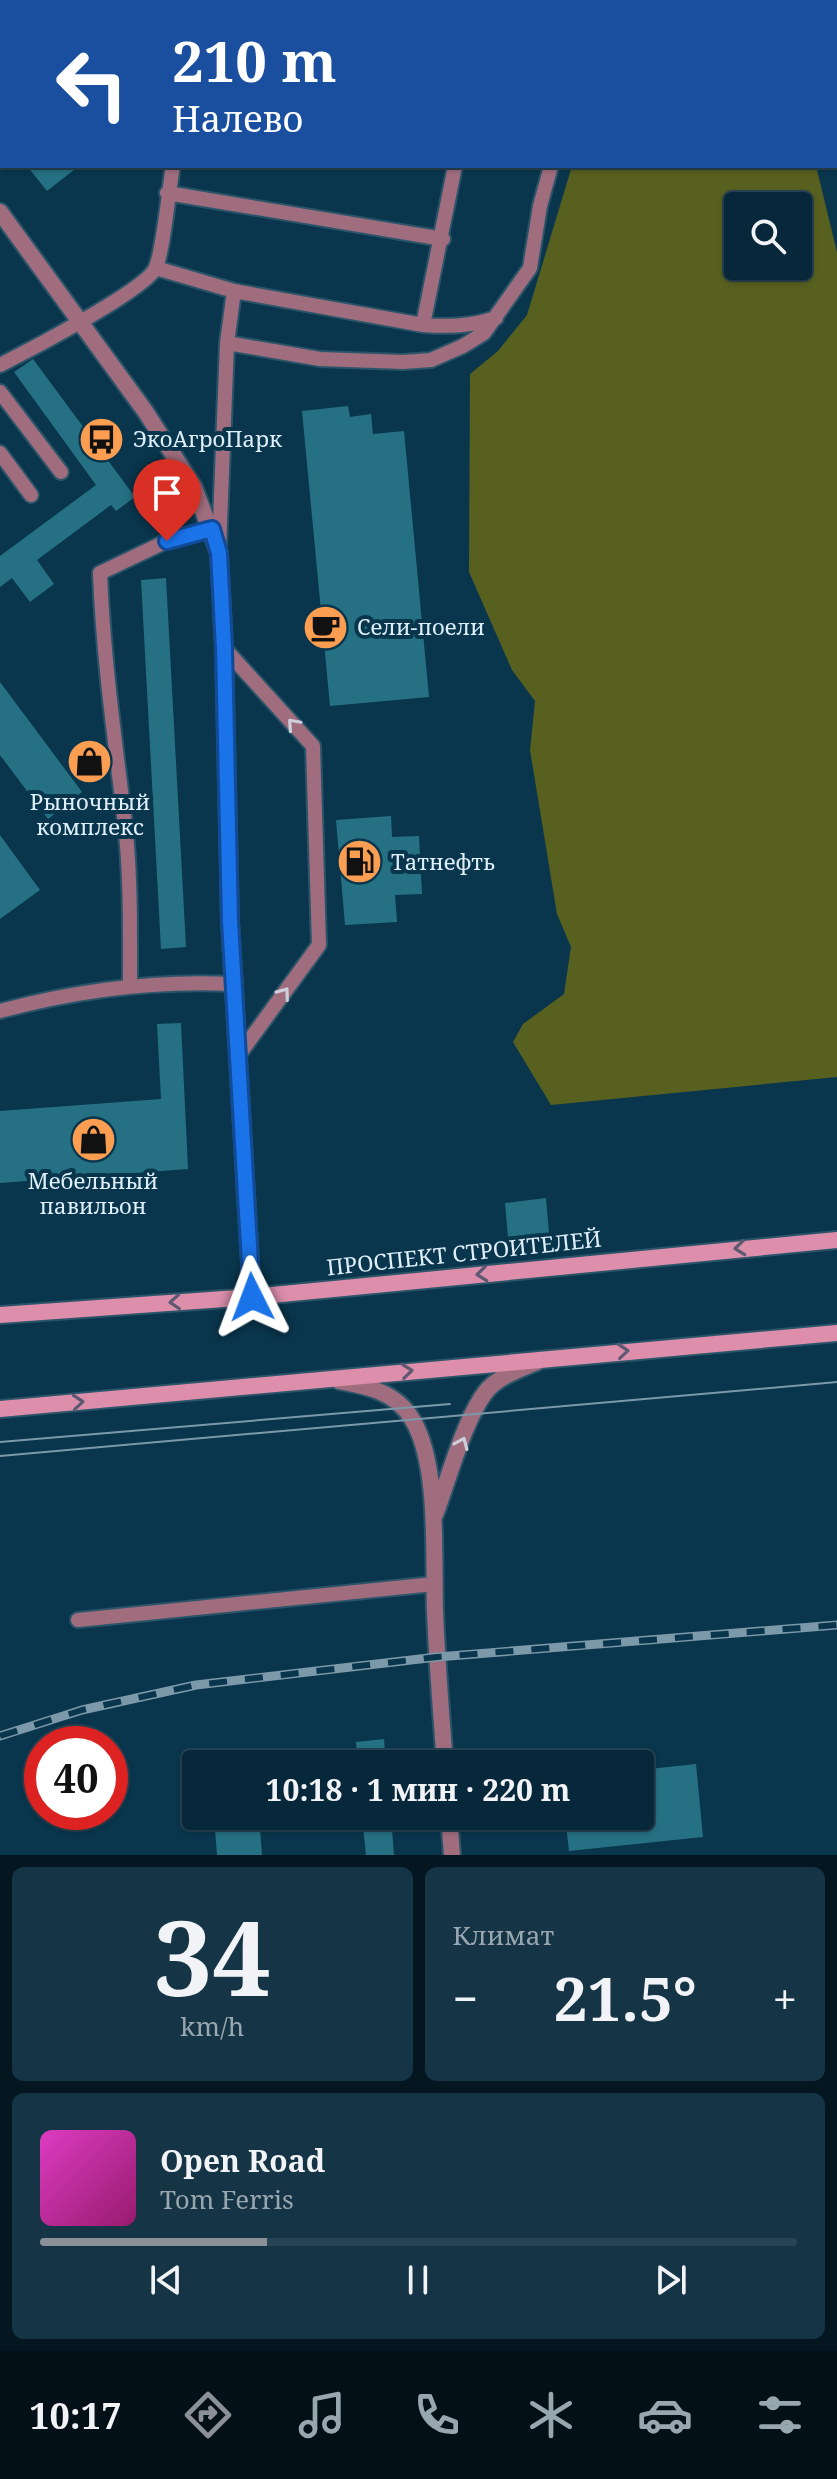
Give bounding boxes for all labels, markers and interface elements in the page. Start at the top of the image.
text: 210 m [172,22,337,98]
icon: left [40,32,144,136]
text: Налево [172,94,303,143]
map controls [724,192,812,280]
button: search [724,192,812,280]
bus stop icon: ЭкоАгроПарк [78,415,126,463]
place label: ЭкоАгроПарк [133,423,283,453]
pin [133,459,201,541]
icon: arrive [145,471,189,515]
cafe icon: Сели-поели [302,603,350,651]
place label: Сели-поели [357,611,485,641]
one-way arrow [287,719,302,733]
shop icon: Рыночный комплекс [66,737,114,785]
place label: Рыночный комплекс [30,786,150,841]
fuel station icon: Татнефть [336,838,384,886]
place label: Татнефть [391,846,495,876]
one-way arrow [275,987,289,1002]
shop icon: Мебельный павильон [69,1116,117,1164]
place label: Мебельный павильон [28,1165,158,1220]
street label: ПРОСПЕКТ СТРОИТЕЛЕЙ [325,1223,603,1281]
one-way arrow [734,1239,747,1256]
position arrow [210,1255,294,1339]
one-way arrow [475,1265,488,1282]
one-way arrow [168,1293,181,1310]
one-way arrow [617,1343,630,1360]
one-way arrow [401,1363,414,1380]
one-way arrow [72,1394,85,1411]
one-way arrow [452,1437,468,1451]
speed limit sign: 40 [24,1726,128,1830]
text: 10:18 · 1 мин · 220 m [266,1769,570,1810]
text: 34 [153,1885,271,2026]
text: Климат [453,1917,554,1953]
text: 21.5° [554,1957,697,2039]
text: − [453,1968,478,2028]
text: + [772,1968,797,2028]
text: km/h [180,2008,244,2044]
text: Open Road [160,2140,325,2181]
text: Tom Ferris [160,2181,294,2217]
icon: previous [144,2258,188,2302]
icon: pause [396,2258,440,2302]
icon: next [649,2258,693,2302]
icon: directions [180,2387,236,2443]
icon: music [294,2387,350,2443]
icon: phone [409,2387,465,2443]
icon: climate [523,2387,579,2443]
icon: car [637,2387,693,2443]
icon: filters [752,2387,808,2443]
text: 10:17 [29,2391,122,2440]

